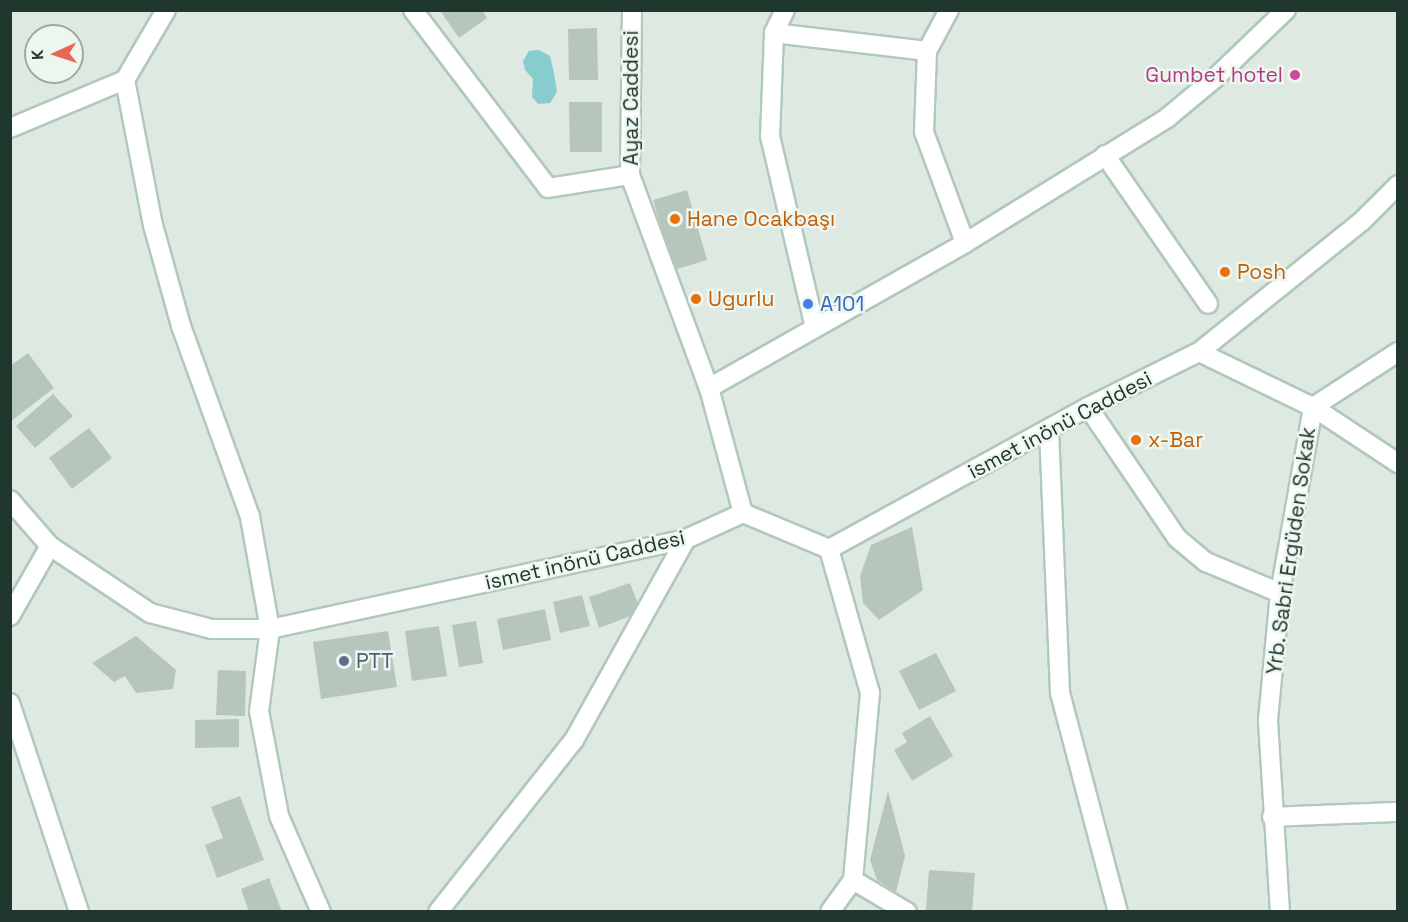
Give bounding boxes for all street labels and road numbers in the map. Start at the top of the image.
street label: Ayaz Caddesi [618,30,644,166]
street label: ismet inönü Caddesi [964,366,1156,484]
street label: Yrb. Sabri Ergüden Sokak [1261,425,1321,677]
street label: ismet inönü Caddesi [483,525,687,595]

